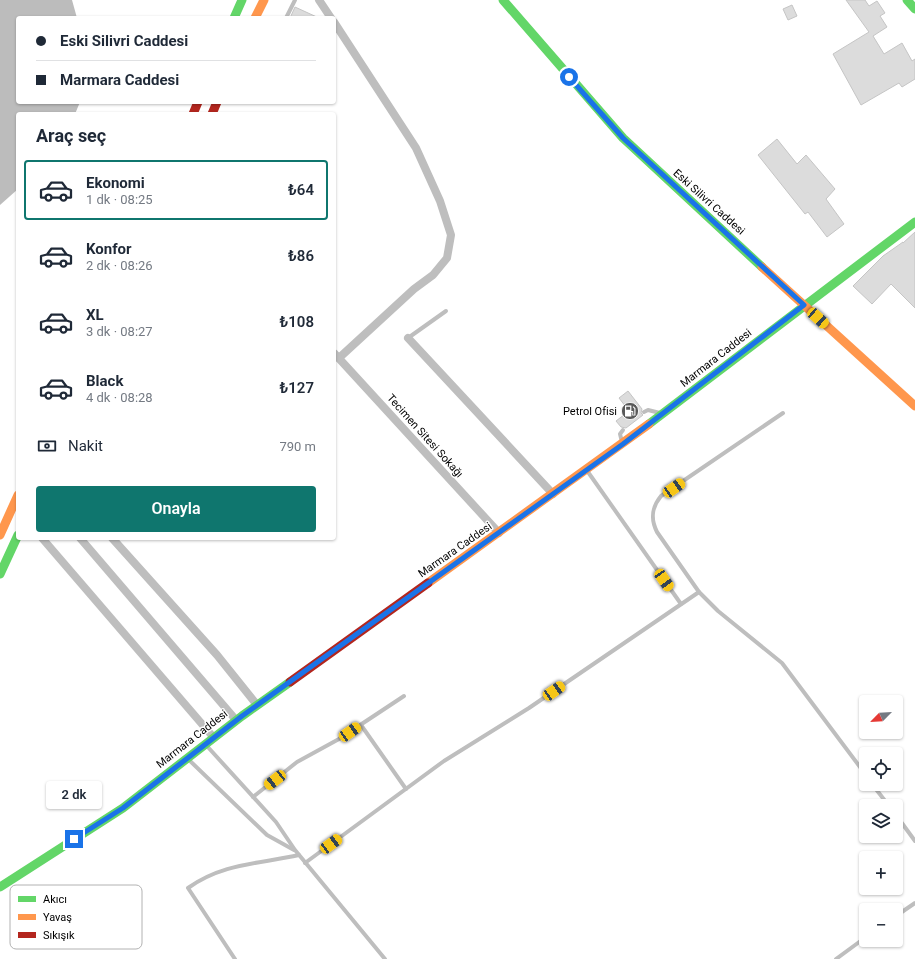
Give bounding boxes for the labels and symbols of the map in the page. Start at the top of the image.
route start [560,68,578,86]
street label: Eski Silivri Caddesi [671,166,747,238]
car [805,306,831,330]
street label: Marmara Caddesi [678,326,754,390]
street label: Tecimen Sitesi Sokağı [384,392,466,480]
fuel station icon: Petrol Ofisi [620,401,640,421]
place label: Petrol Ofisi [563,405,617,418]
car [661,476,687,500]
street label: Marmara Caddesi [416,520,494,580]
car [652,567,676,593]
car [541,679,567,703]
north arrow [859,695,903,739]
street label: Marmara Caddesi [154,707,230,771]
car [337,720,363,744]
car [262,768,288,792]
callout: 2 dk [46,781,102,809]
route end [65,830,83,848]
car [318,832,344,856]
legend [10,885,142,949]
text: Akıcı [43,893,67,906]
text: Yavaş [43,911,72,924]
text: Sıkışık [43,929,75,942]

